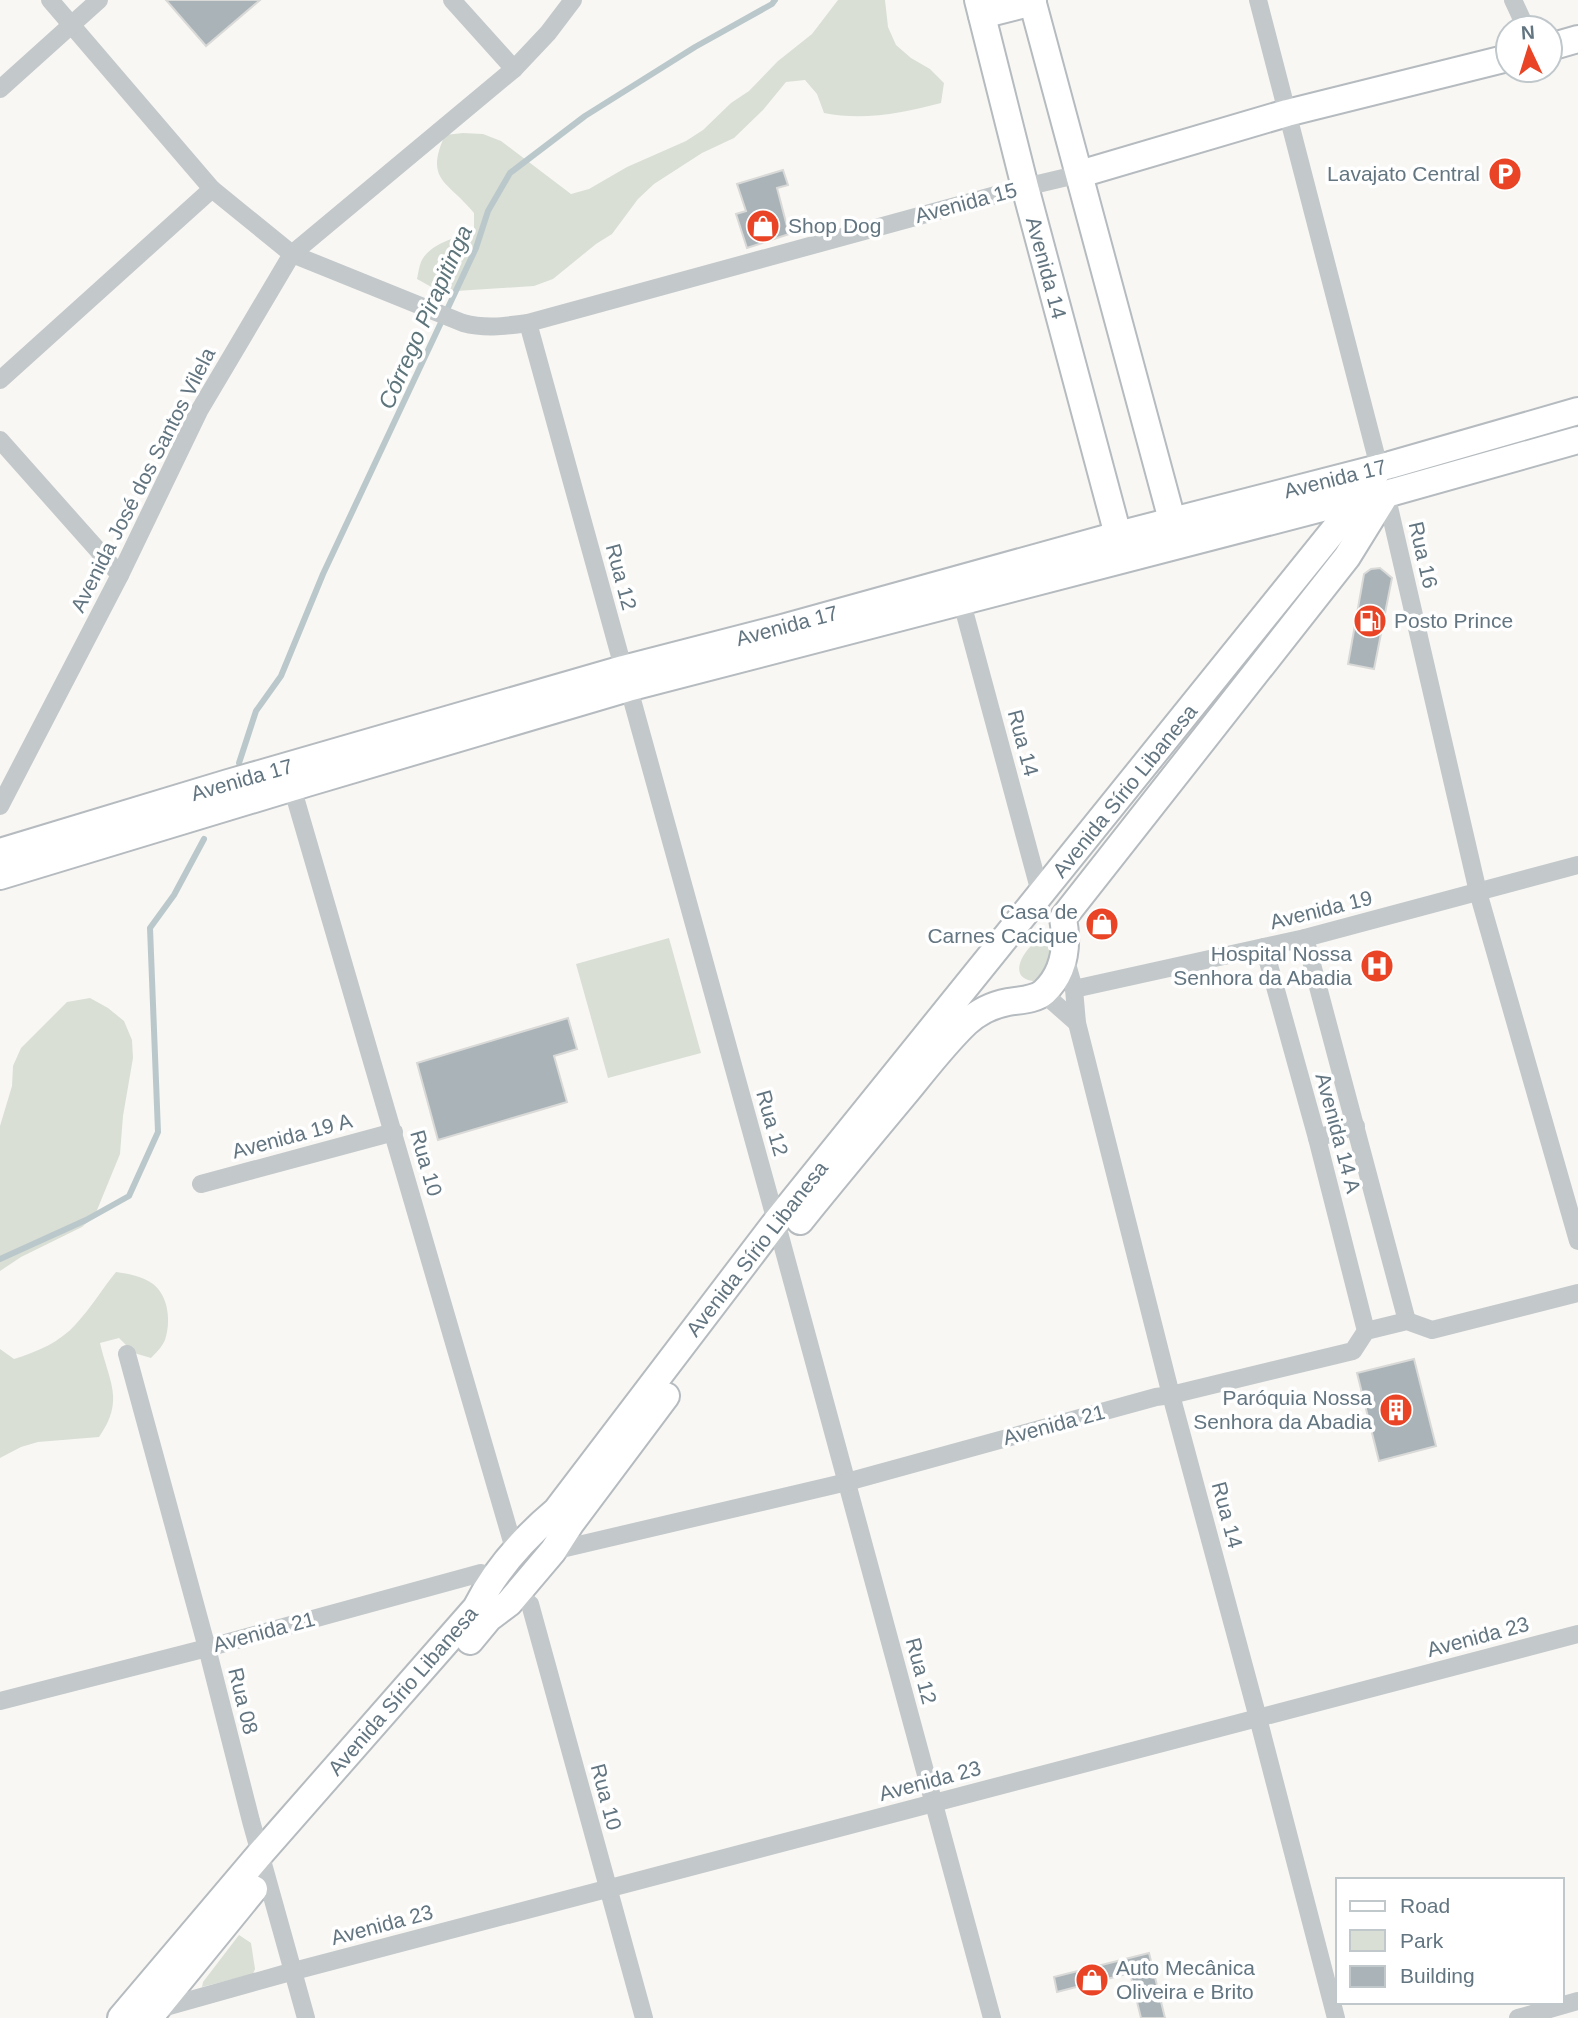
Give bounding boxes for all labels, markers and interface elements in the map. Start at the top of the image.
north arrow [1494,14,1564,84]
text: N [1520,22,1535,43]
parking icon: Lavajato Central [1486,155,1524,193]
place label: Lavajato Central [1327,162,1480,185]
street label: Avenida 15 [912,178,1019,227]
shop icon: Shop Dog [744,207,782,245]
place label: Shop Dog [788,214,881,237]
street label: Avenida 14 [1022,214,1071,322]
water label: Córrego Pirapitinga [373,221,477,413]
street label: Avenida José dos Santos Vilela [66,344,220,616]
street label: Avenida 17 [1281,455,1388,502]
street label: Rua 16 [1405,519,1442,590]
street label: Rua 12 [602,541,641,613]
street label: Avenida 17 [733,601,840,650]
fuel station icon: Posto Prince [1351,602,1389,640]
place label: Posto Prince [1394,609,1513,632]
street label: Avenida Sírio Libanesa [1048,699,1202,882]
street label: Rua 14 [1004,707,1043,779]
street label: Avenida 17 [188,754,295,805]
street label: Avenida 19 [1267,886,1374,933]
place label: Casa de Carnes Cacique [927,900,1078,947]
shop icon: Casa de Carnes Cacique [1083,905,1121,943]
place label: Hospital Nossa Senhora da Abadia [1173,942,1352,989]
hospital icon: Hospital Nossa Senhora da Abadia [1358,947,1396,985]
street label: Avenida 14 A [1311,1070,1366,1195]
street label: Rua 12 [752,1087,793,1159]
street label: Avenida 19 A [229,1108,354,1163]
street label: Rua 10 [406,1127,447,1199]
street label: Avenida Sírio Libanesa [681,1156,832,1341]
place label: Paróquia Nossa Senhora da Abadia [1193,1386,1372,1433]
building icon: Paróquia Nossa Senhora da Abadia [1377,1391,1415,1429]
street label: Avenida 21 [1000,1400,1107,1449]
street label: Rua 14 [1208,1479,1247,1551]
street label: Avenida Sírio Libanesa [323,1602,482,1780]
street label: Avenida 21 [210,1607,317,1656]
street label: Avenida 23 [1424,1612,1531,1661]
street label: Rua 12 [902,1635,941,1707]
street label: Rua 08 [224,1665,263,1737]
street label: Avenida 23 [876,1756,983,1805]
street label: Rua 10 [587,1761,626,1833]
legend [1336,1878,1564,2004]
text: Road [1400,1894,1450,1917]
street label: Avenida 23 [328,1900,435,1949]
text: Park [1400,1929,1444,1952]
place label: Auto Mecânica Oliveira e Brito [1116,1956,1255,2003]
shop icon: Auto Mecânica Oliveira e Brito [1073,1961,1111,1999]
text: Building [1400,1964,1475,1987]

